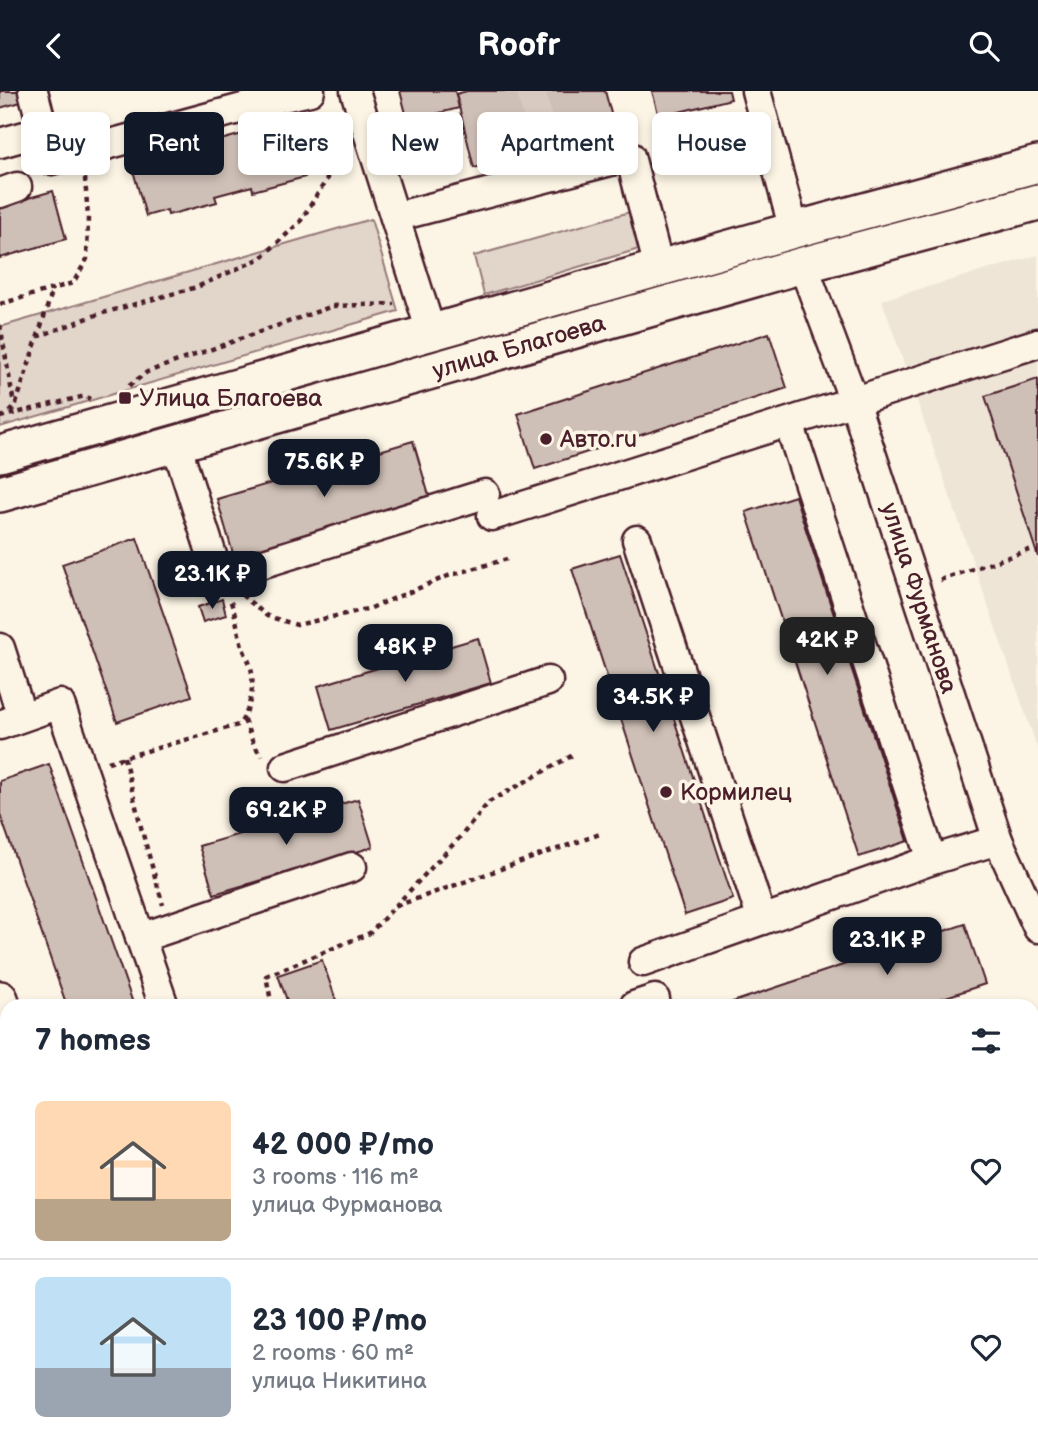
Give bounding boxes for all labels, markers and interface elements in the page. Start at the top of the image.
text: Roofr [478,26,560,65]
icon: back [35,27,73,65]
icon: search [965,27,1003,65]
chip: Buy [21,112,110,175]
chip: Rent [124,112,224,175]
chip: Filters [238,112,353,175]
chip: New [367,112,463,175]
chip: Apartment [477,112,638,175]
chip: House [652,112,771,175]
street label: улица Благоева [429,308,609,386]
place label: Улица Благоева [139,384,322,413]
marker: Улица Благоева [117,390,133,406]
place label: Авто.ru [559,425,637,454]
marker: Авто.ru [538,431,554,447]
pin: 75.6K ₽ [259,439,389,499]
text: 75.6K ₽ [284,448,364,476]
street label: улица Фурманова [874,499,964,697]
pin: 23.1K ₽ [147,552,277,611]
text: 23.1K ₽ [174,560,250,588]
pin: 42K ₽ [778,617,876,677]
pin: 48K ₽ [356,625,454,684]
text: 42K ₽ [796,626,858,654]
text: 48K ₽ [374,633,436,661]
pin: 34.5K ₽ [588,675,718,734]
text: 34.5K ₽ [613,683,693,711]
place label: Кормилец [680,778,792,807]
marker: Кормилец [658,784,674,800]
pin: 69.2K ₽ [221,787,351,847]
text: 69.2K ₽ [245,796,327,824]
pin: 23.1K ₽ [822,917,952,977]
text: 23.1K ₽ [849,926,925,954]
icon: filters [967,1022,1005,1060]
text: 7 homes [35,1023,151,1059]
text: 42 000 ₽/mo [252,1127,434,1163]
icon: home [91,1129,175,1213]
icon: heart [967,1152,1005,1190]
text: 3 rooms · 116 m² [252,1163,419,1191]
text: улица Фурманова [252,1191,443,1219]
text: 23 100 ₽/mo [252,1303,427,1339]
icon: home [91,1305,175,1389]
icon: heart [967,1328,1005,1366]
text: 2 rooms · 60 m² [252,1339,414,1367]
text: улица Никитина [252,1367,427,1395]

